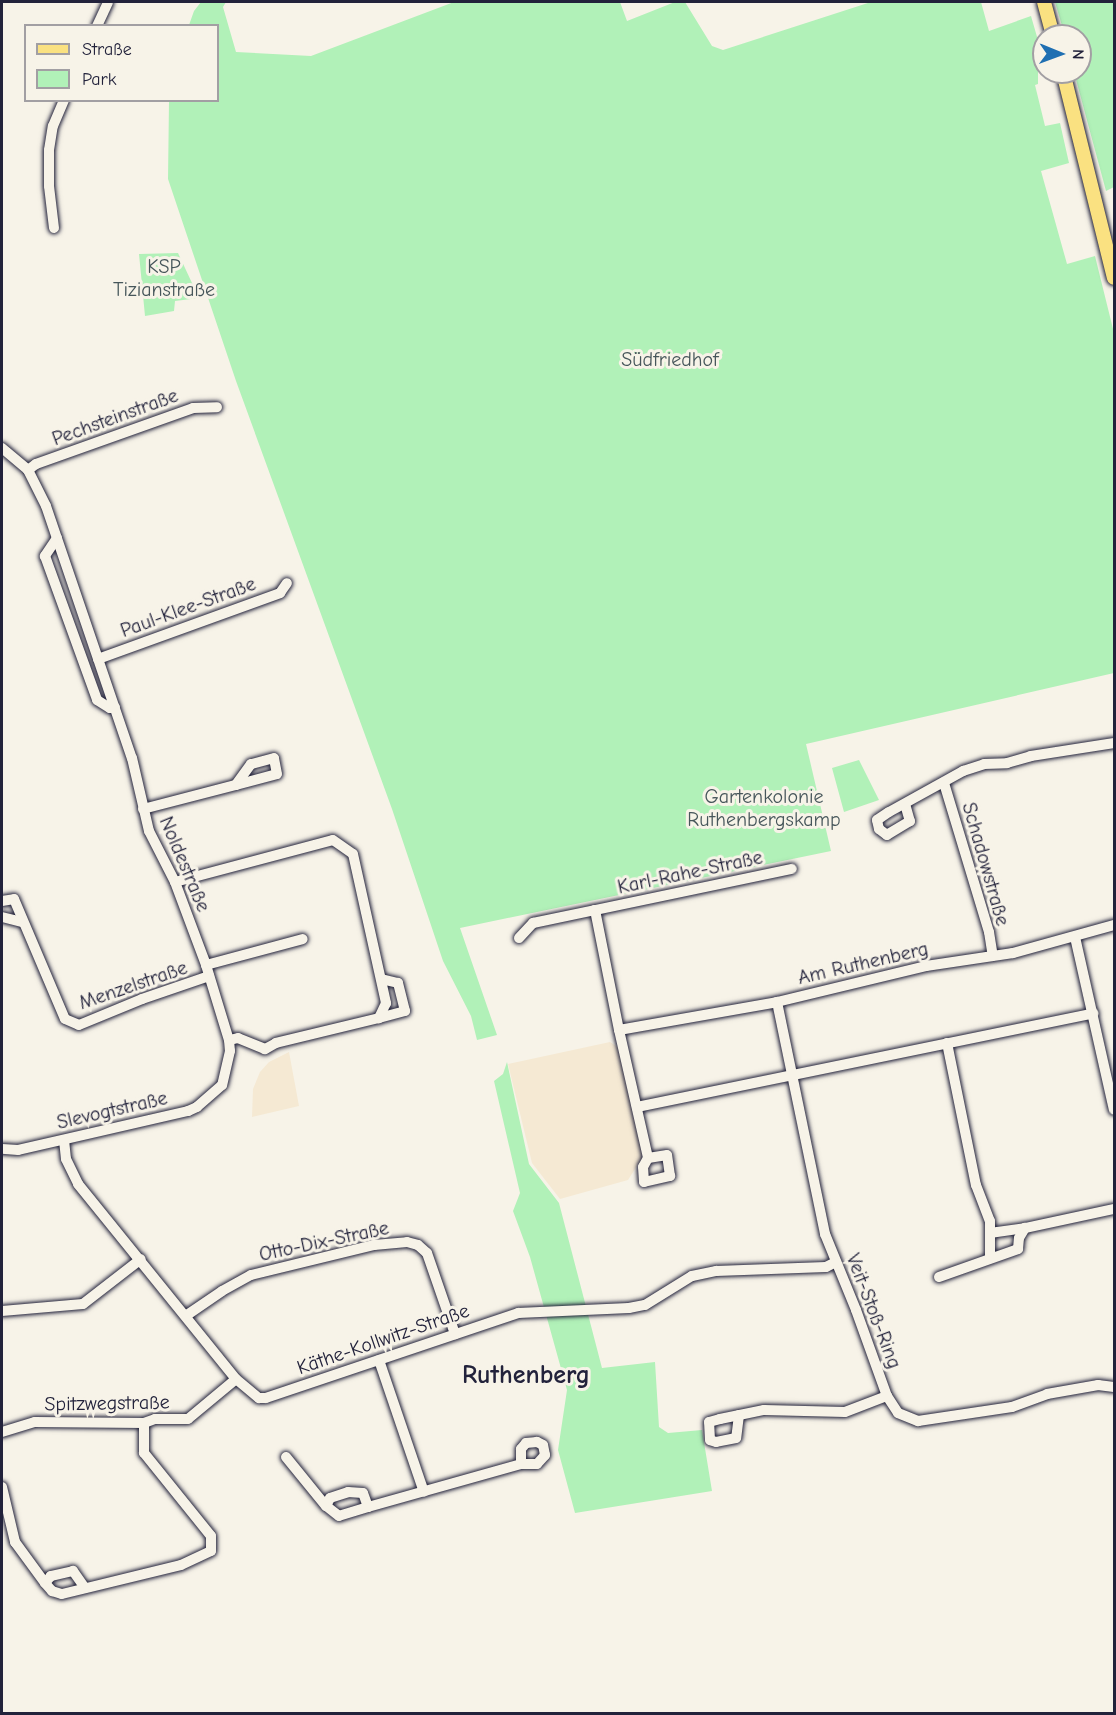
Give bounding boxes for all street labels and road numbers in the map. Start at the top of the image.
street label: Pechsteinstraße [49,383,181,451]
street label: Paul-Klee-Straße [117,571,259,643]
street label: Schadowstraße [957,800,1015,928]
street label: Noldestraße [154,813,216,915]
street label: Karl-Rahe-Straße [615,845,765,899]
street label: Am Ruthenberg [795,936,931,990]
street label: Menzelstraße [76,955,190,1015]
street label: Slevogtstraße [54,1086,170,1134]
street label: Otto-Dix-Straße [257,1216,391,1266]
street label: Veit-Stoß-Ring [841,1250,907,1372]
street label: Käthe-Kollwitz-Straße [294,1298,472,1380]
street label: Spitzwegstraße [44,1390,170,1416]

